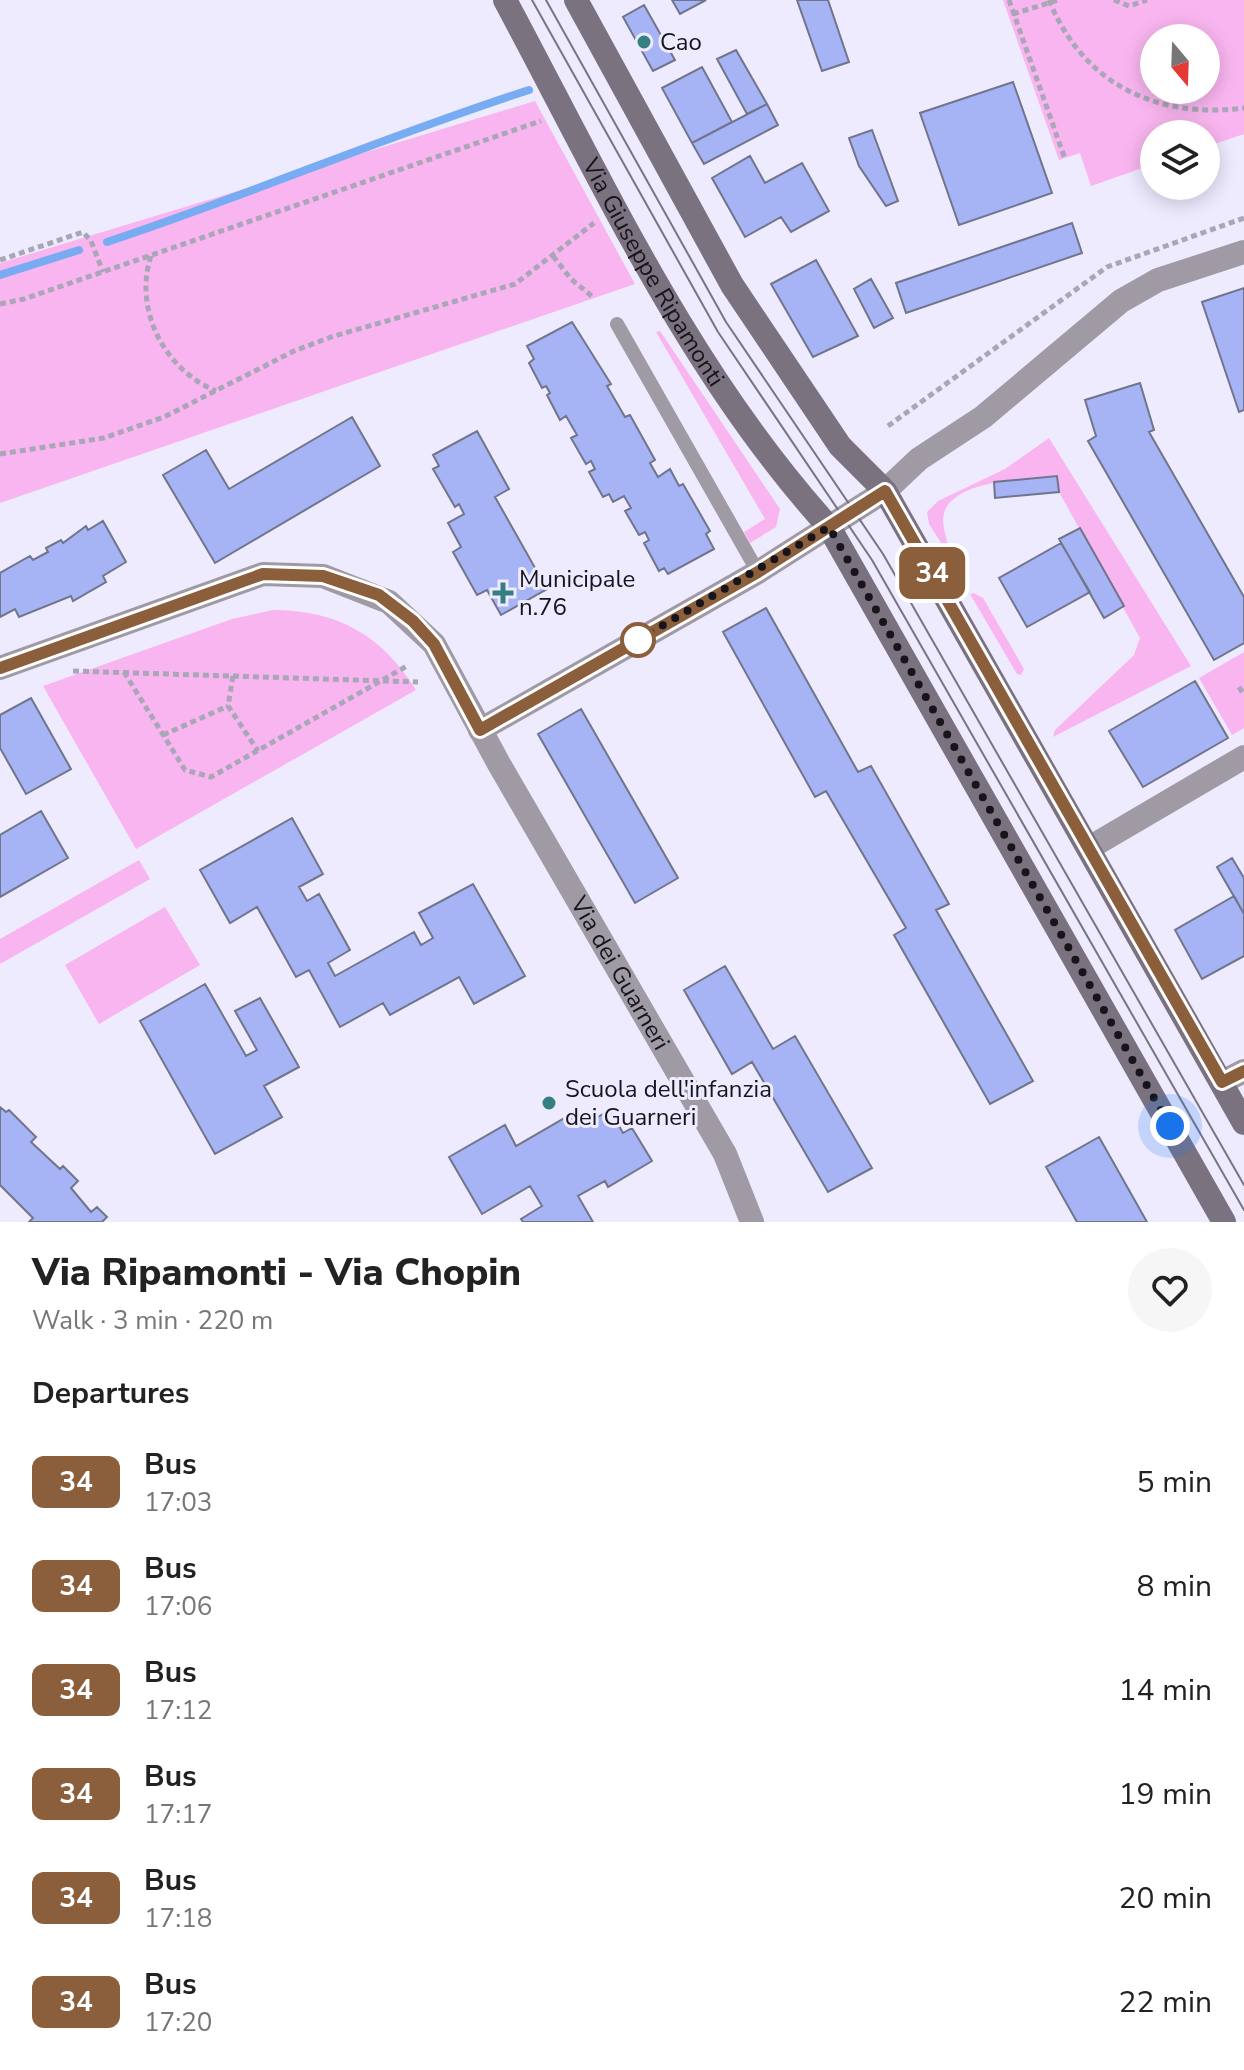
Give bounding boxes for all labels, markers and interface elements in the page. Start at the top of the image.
north arrow [1140,24,1220,104]
map controls [1140,24,1220,200]
place label: Cao [660,26,702,58]
marker: Cao [635,33,653,51]
button: layers [1140,120,1220,200]
street label: Via Giuseppe Ripamonti [574,152,732,393]
line badge: 34 [896,547,968,599]
text: 34 [915,554,949,592]
place label: Municipale n.76 [519,563,635,623]
marker: Municipale n.76 [494,584,512,602]
unlabelled marker [621,623,655,657]
street label: Via dei Guarneri [563,890,677,1056]
place label: Scuola dell'infanzia dei Guarneri [565,1073,772,1133]
marker: Scuola dell'infanzia dei Guarneri [540,1094,558,1112]
your location [1150,1106,1190,1146]
text: Via Ripamonti - Via Chopin [32,1247,521,1298]
button: heart [1128,1248,1212,1332]
text: Walk · 3 min · 220 m [32,1303,273,1338]
text: Departures [32,1373,189,1414]
text: Bus [144,1444,197,1485]
text: 5 min [1137,1462,1212,1503]
text: 34 [59,1463,93,1501]
text: 17:03 [144,1485,212,1520]
text: Bus [144,1548,197,1589]
text: 8 min [1137,1566,1212,1607]
text: 34 [59,1567,93,1605]
text: 17:06 [144,1589,212,1624]
text: Bus [144,1652,197,1693]
text: 14 min [1119,1670,1212,1711]
text: 34 [59,1671,93,1709]
text: 17:12 [144,1693,212,1728]
text: Bus [144,1756,197,1797]
text: 19 min [1119,1774,1212,1815]
text: 34 [59,1775,93,1813]
text: 17:17 [144,1797,212,1832]
text: Bus [144,1860,197,1901]
text: 20 min [1119,1878,1212,1919]
text: 34 [59,1879,93,1917]
text: 17:18 [144,1901,212,1936]
text: Bus [144,1964,197,2005]
text: 22 min [1119,1982,1212,2023]
text: 34 [59,1983,93,2021]
text: 17:20 [144,2005,212,2040]

